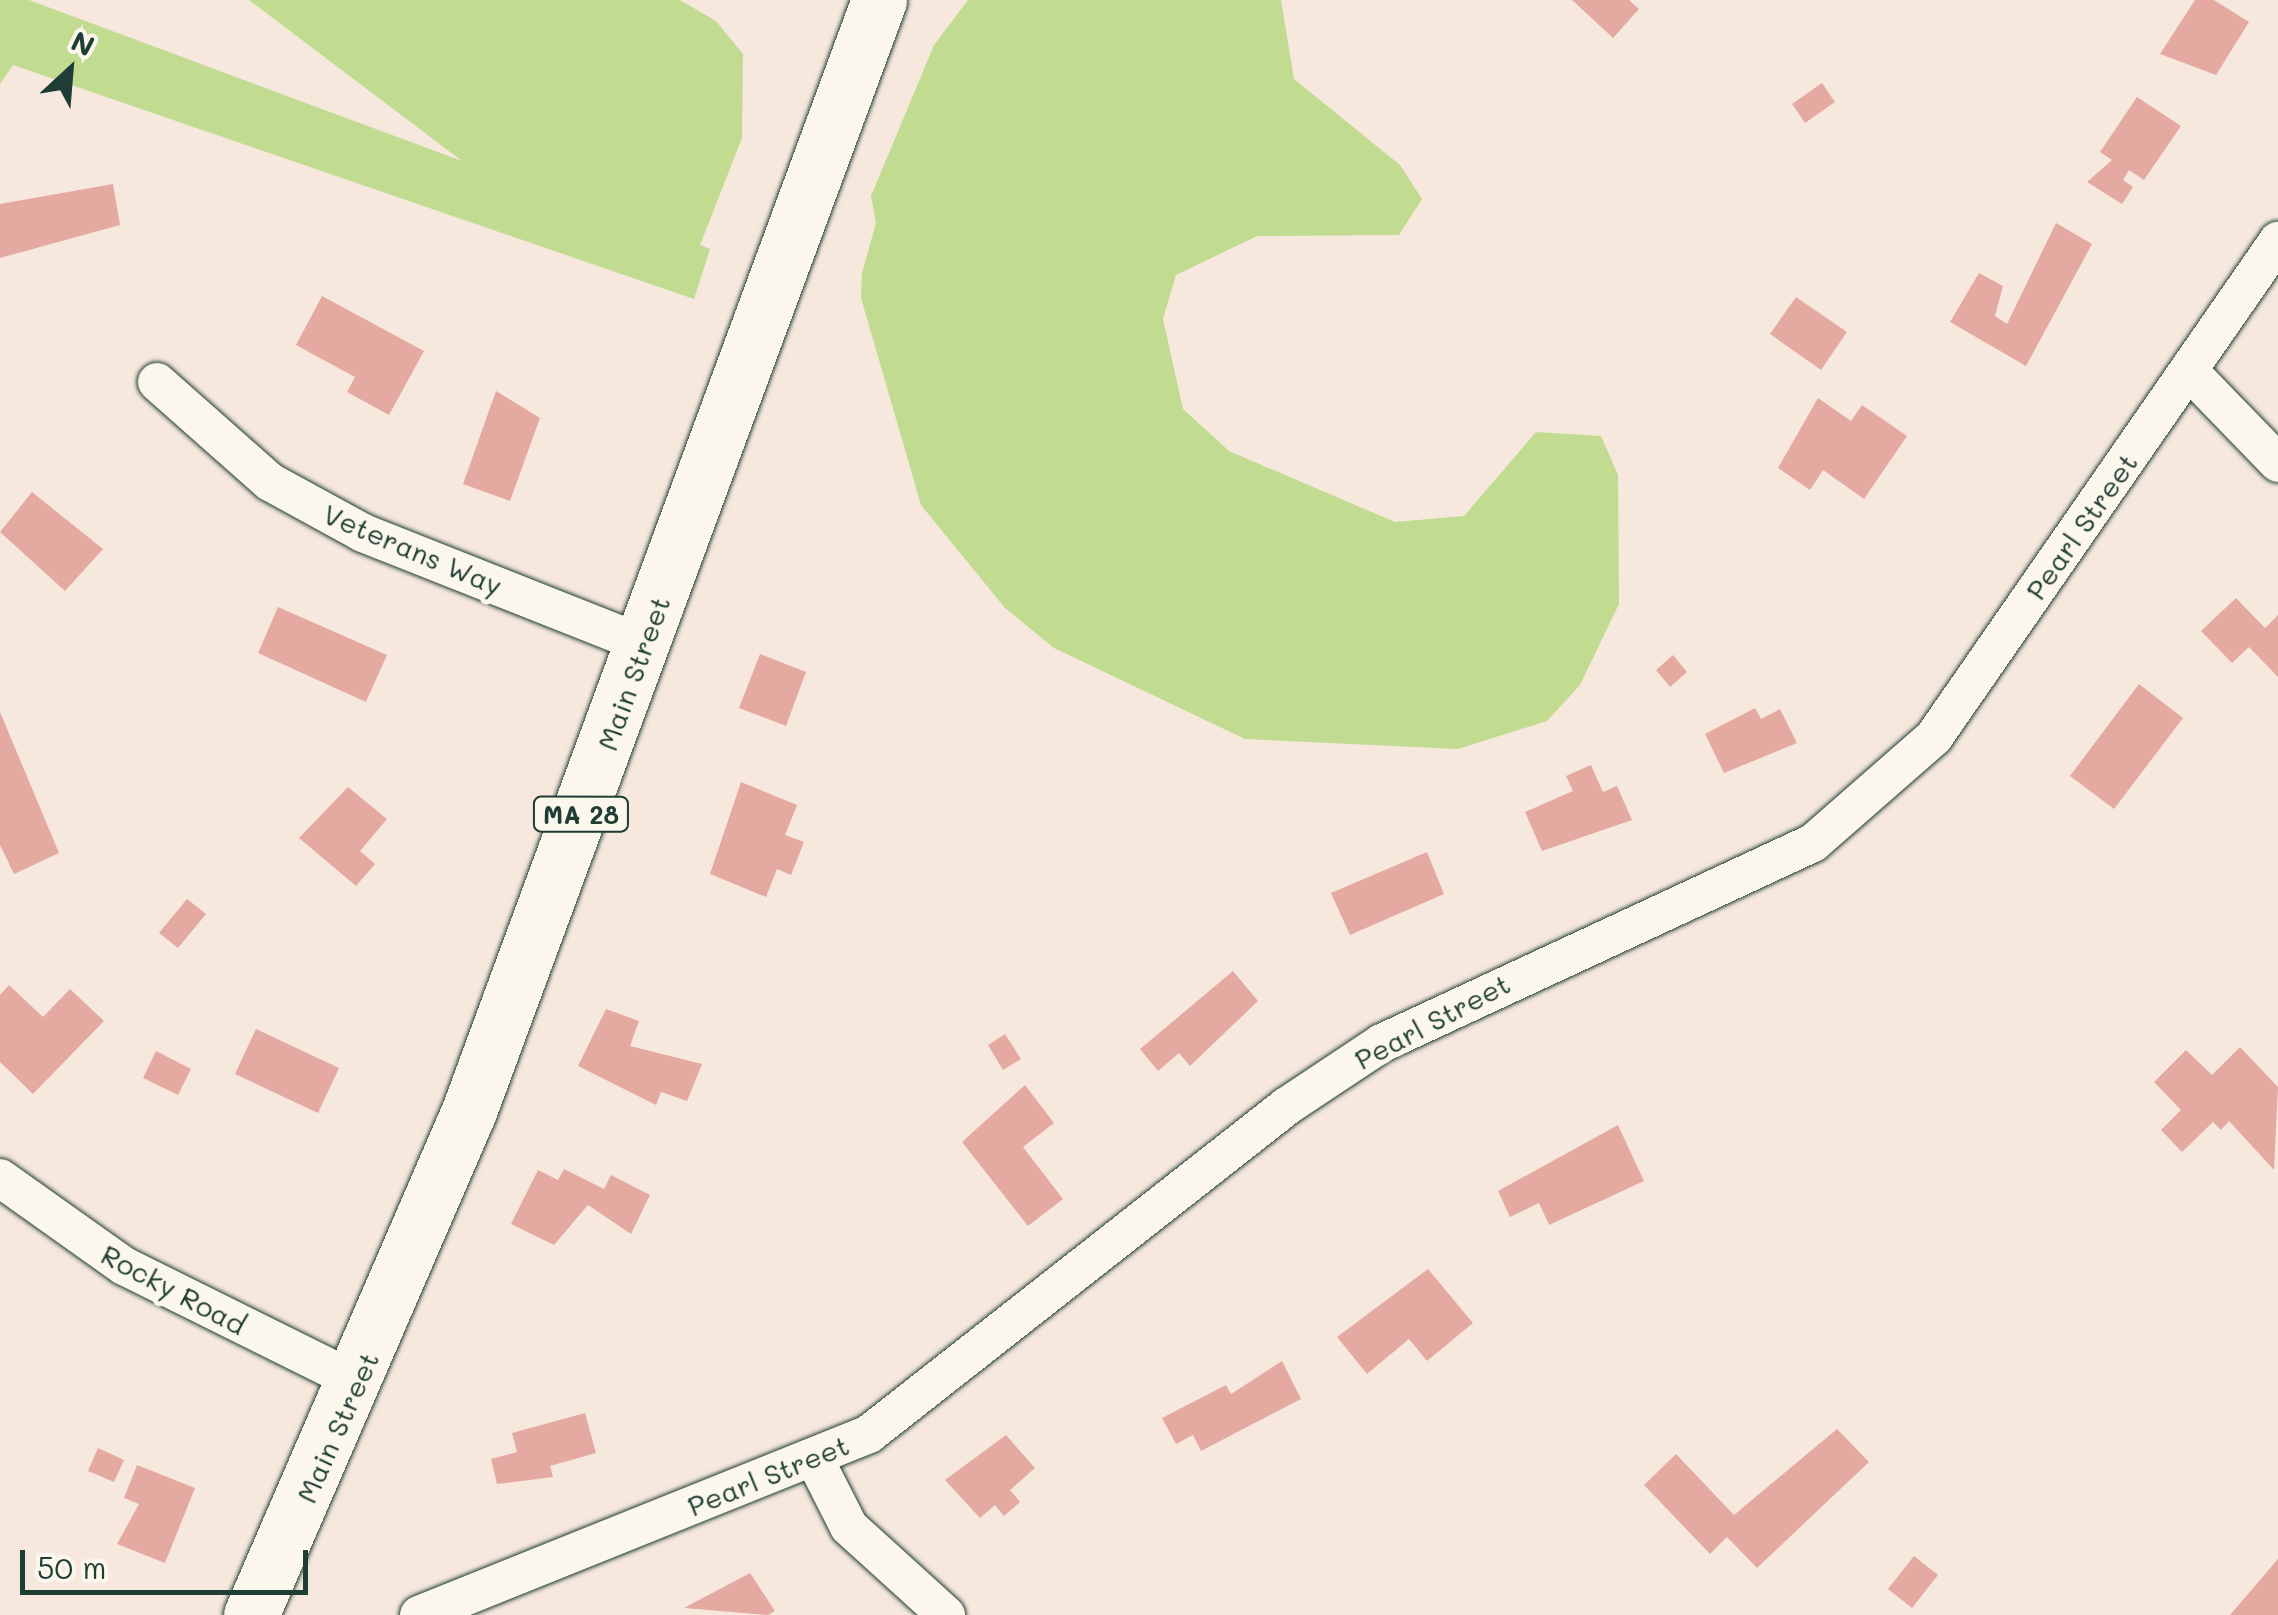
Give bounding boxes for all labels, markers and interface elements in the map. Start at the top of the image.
north arrow [20,20,120,120]
text: N [66,22,101,64]
street label: Pearl Street [2018,446,2144,606]
street label: Veterans Way [318,496,508,602]
street label: Main Street [590,591,676,755]
road number: MA 28 [531,794,631,834]
street label: Pearl Street [1349,966,1515,1076]
street label: Rocky Road [96,1237,252,1341]
street label: Main Street [289,1346,385,1508]
street label: Pearl Street [682,1427,854,1523]
scale bar [25,1530,312,1592]
text: 50 m [37,1547,107,1587]

